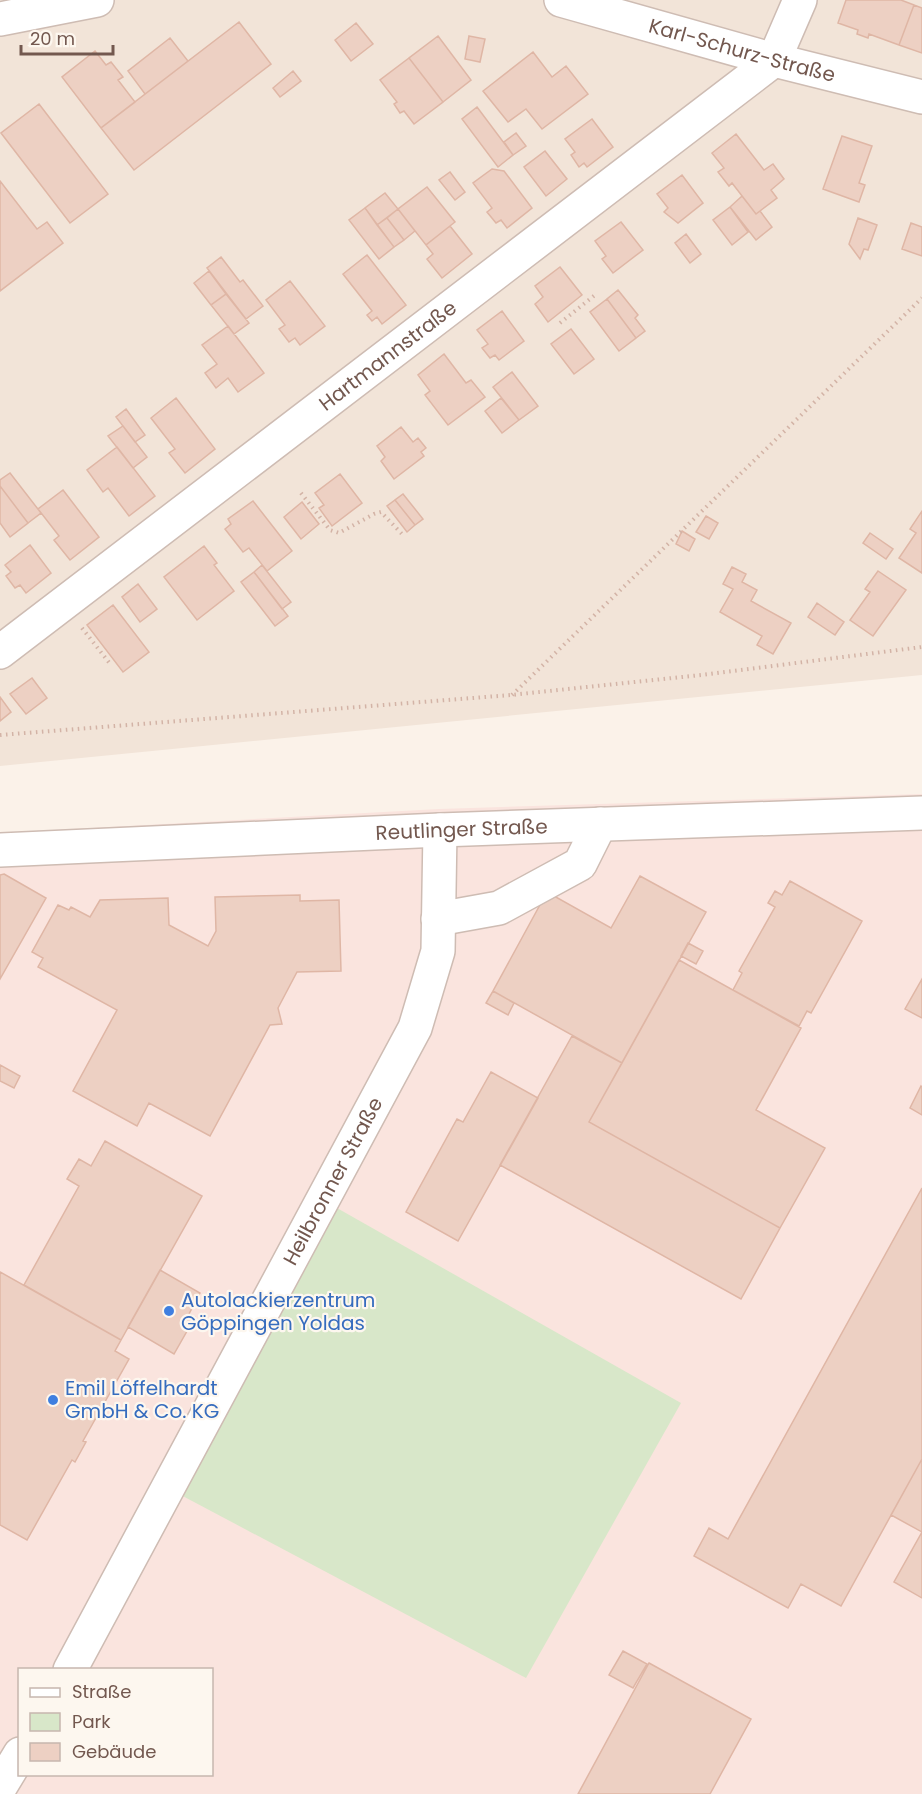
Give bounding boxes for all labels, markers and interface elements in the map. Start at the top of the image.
street label: Karl-Schurz-Straße [646,11,838,89]
scale bar [21,18,112,56]
text: 20 m [30,26,75,51]
street label: Hartmannstraße [313,294,462,417]
street label: Reutlinger Straße [375,812,548,847]
street label: Heilbronner Straße [276,1092,389,1270]
place label: Autolackierzentrum Göppingen Yoldas [181,1286,375,1337]
marker: Autolackierzentrum Göppingen Yoldas [162,1304,176,1318]
place label: Emil Löffelhardt GmbH & Co. KG [65,1374,219,1425]
marker: Emil Löffelhardt GmbH & Co. KG [46,1393,60,1407]
legend [18,1668,213,1776]
text: Straße [72,1679,131,1704]
text: Park [72,1709,111,1734]
text: Gebäude [72,1739,156,1764]

